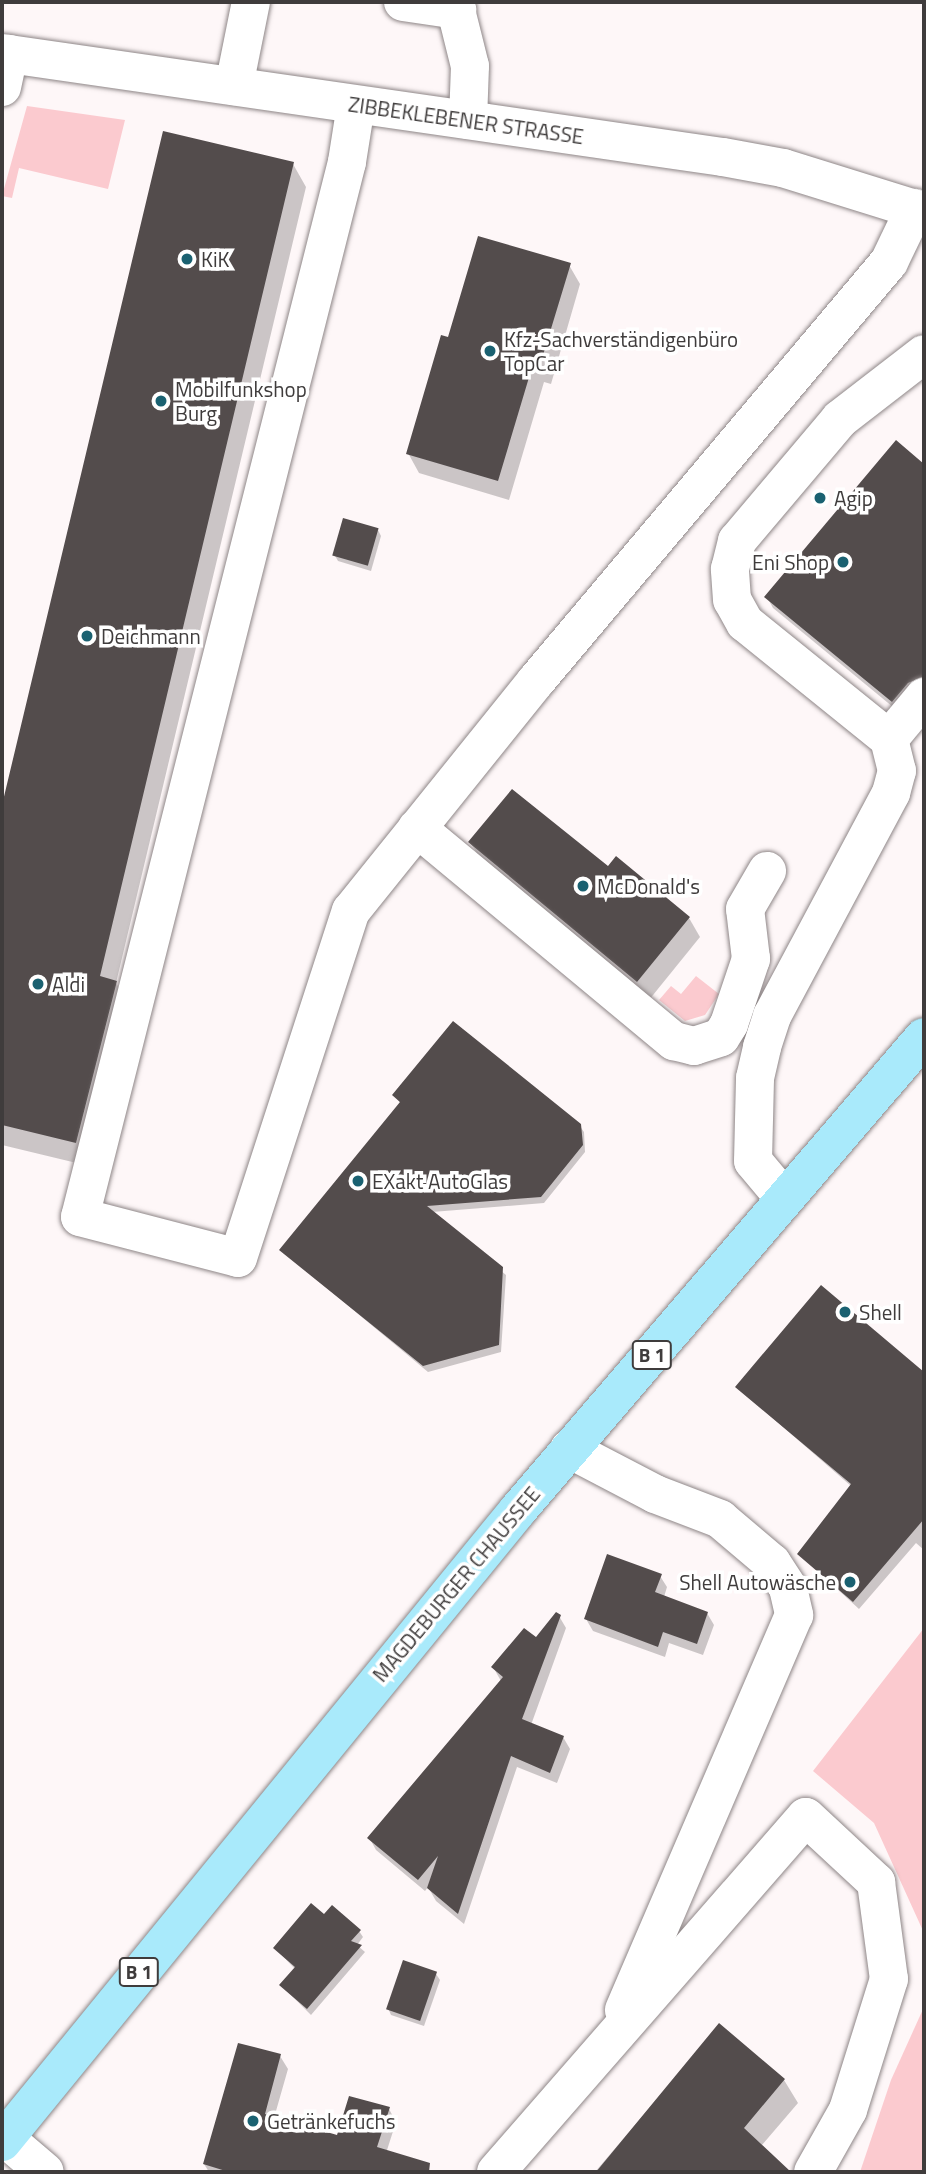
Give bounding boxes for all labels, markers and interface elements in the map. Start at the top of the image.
street label: ZIBBEKLEBENER STRASSE [347,91,585,149]
place label: KiK [201,246,229,272]
marker: KiK [179,251,195,267]
place label: Kfz-Sachverständigenbüro TopCar [504,326,738,376]
marker: Kfz-Sachverständigenbüro TopCar [482,343,498,359]
place label: Mobilfunkshop Burg [175,376,307,426]
marker: Mobilfunkshop Burg [153,393,169,409]
place label: Agip [834,485,873,511]
marker: Agip [812,490,828,506]
place label: Eni Shop [752,549,829,575]
marker: Eni Shop [835,554,851,570]
place label: Deichmann [101,623,201,649]
marker: Deichmann [79,628,95,644]
place label: McDonald's [597,873,700,899]
marker: McDonald's [575,878,591,894]
place label: Aldi [52,971,85,997]
marker: Aldi [30,976,46,992]
place label: EXakt AutoGlas [372,1168,508,1194]
marker: EXakt AutoGlas [350,1173,366,1189]
place label: Shell [859,1299,902,1325]
marker: Shell [837,1304,853,1320]
road number: B 1 [631,1340,673,1371]
street label: MAGDEBURGER CHAUSSEE [367,1481,545,1687]
place label: Shell Autowäsche [679,1569,836,1595]
marker: Shell Autowäsche [842,1574,858,1590]
road number: B 1 [118,1956,160,1988]
place label: Getränkefuchs [267,2108,396,2134]
marker: Getränkefuchs [245,2113,261,2129]

